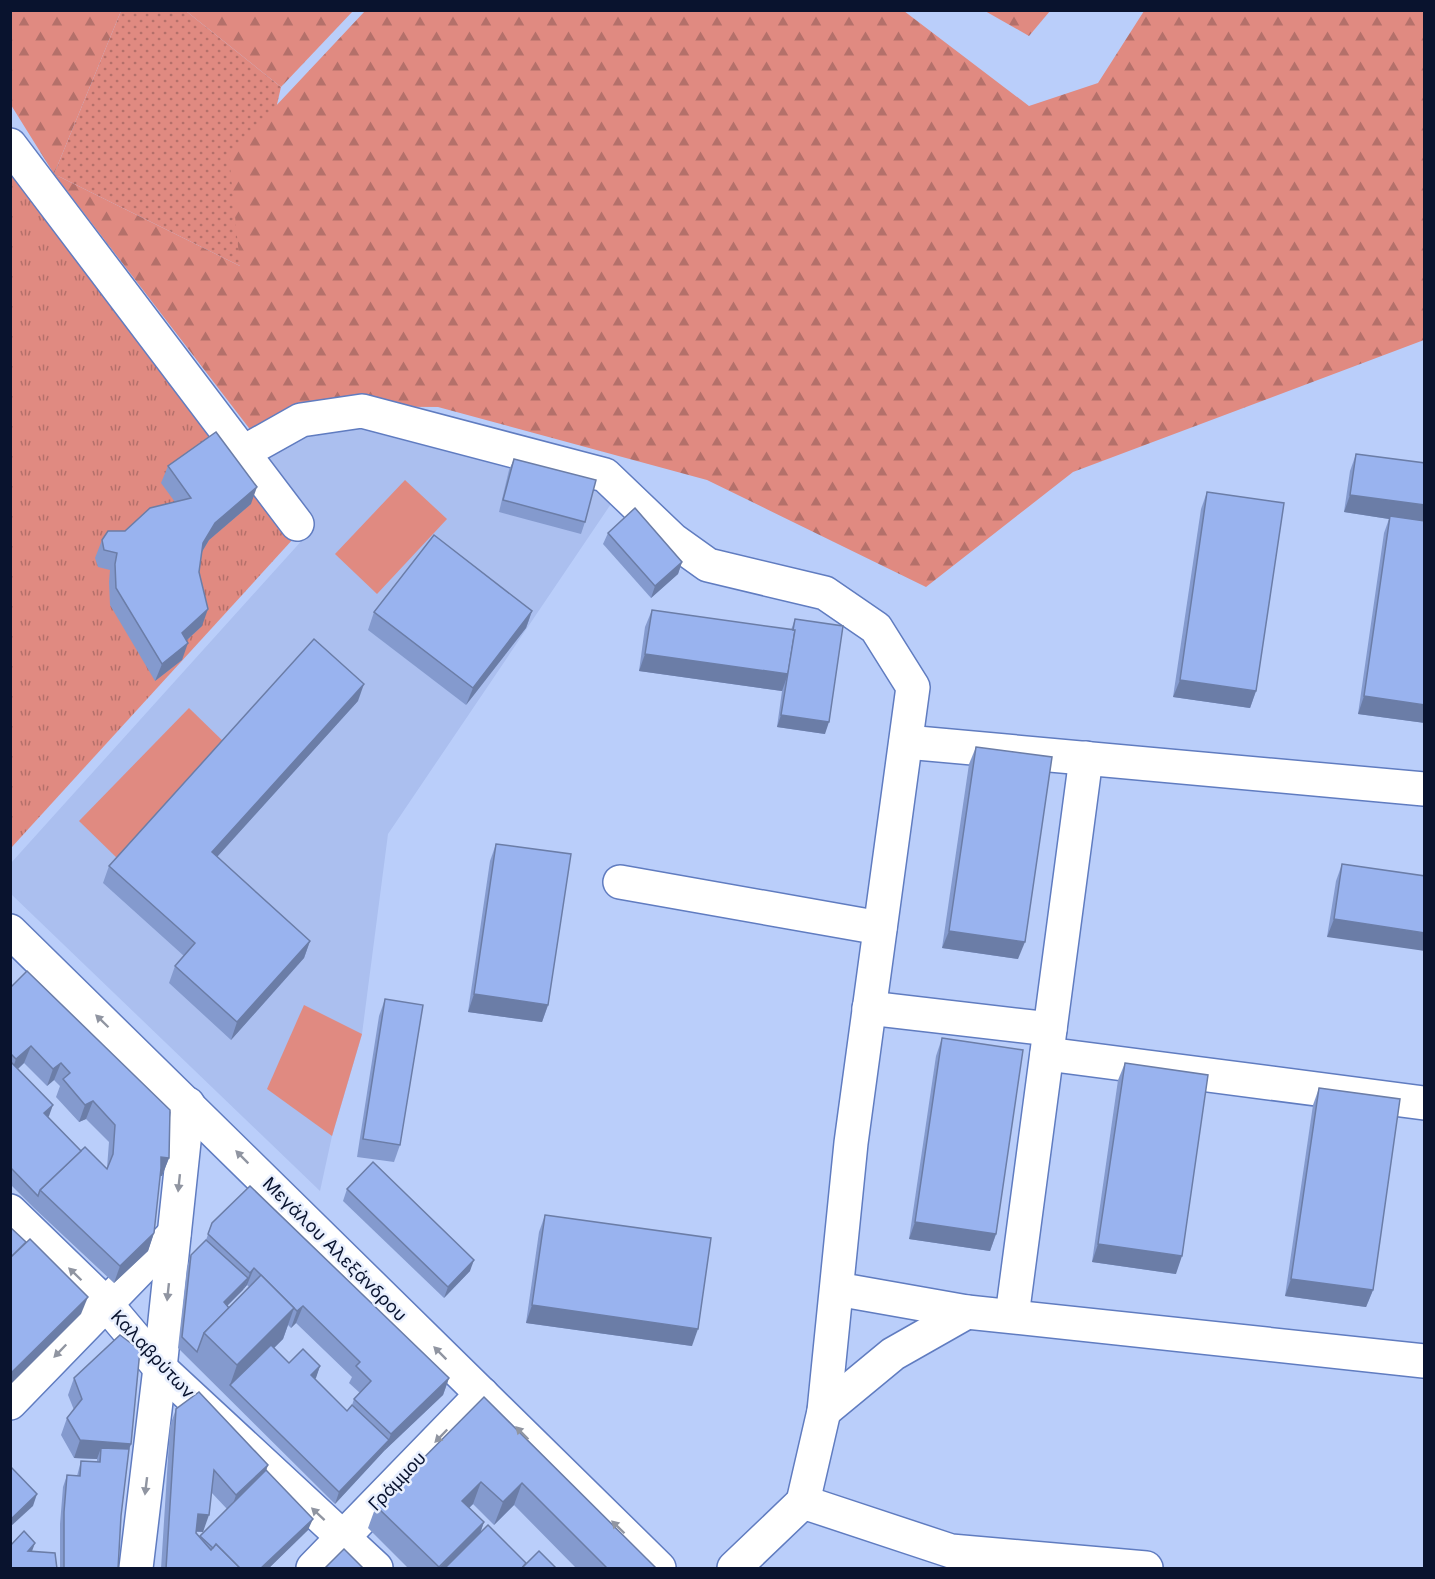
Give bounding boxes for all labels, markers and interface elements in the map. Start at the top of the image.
one-way arrow [95,1014,110,1028]
one-way arrow [235,1151,249,1165]
street label: Μεγάλου Αλεξάνδρου [259,1173,411,1325]
one-way arrow [174,1174,184,1193]
one-way arrow [67,1267,82,1281]
one-way arrow [163,1282,173,1301]
street label: Καλαβρύτων [107,1306,199,1403]
one-way arrow [54,1344,68,1358]
one-way arrow [434,1347,448,1361]
one-way arrow [515,1427,529,1441]
one-way arrow [435,1429,449,1443]
street label: Γράμμου [364,1447,430,1515]
one-way arrow [142,1476,151,1495]
one-way arrow [312,1507,326,1521]
one-way arrow [611,1521,625,1535]

